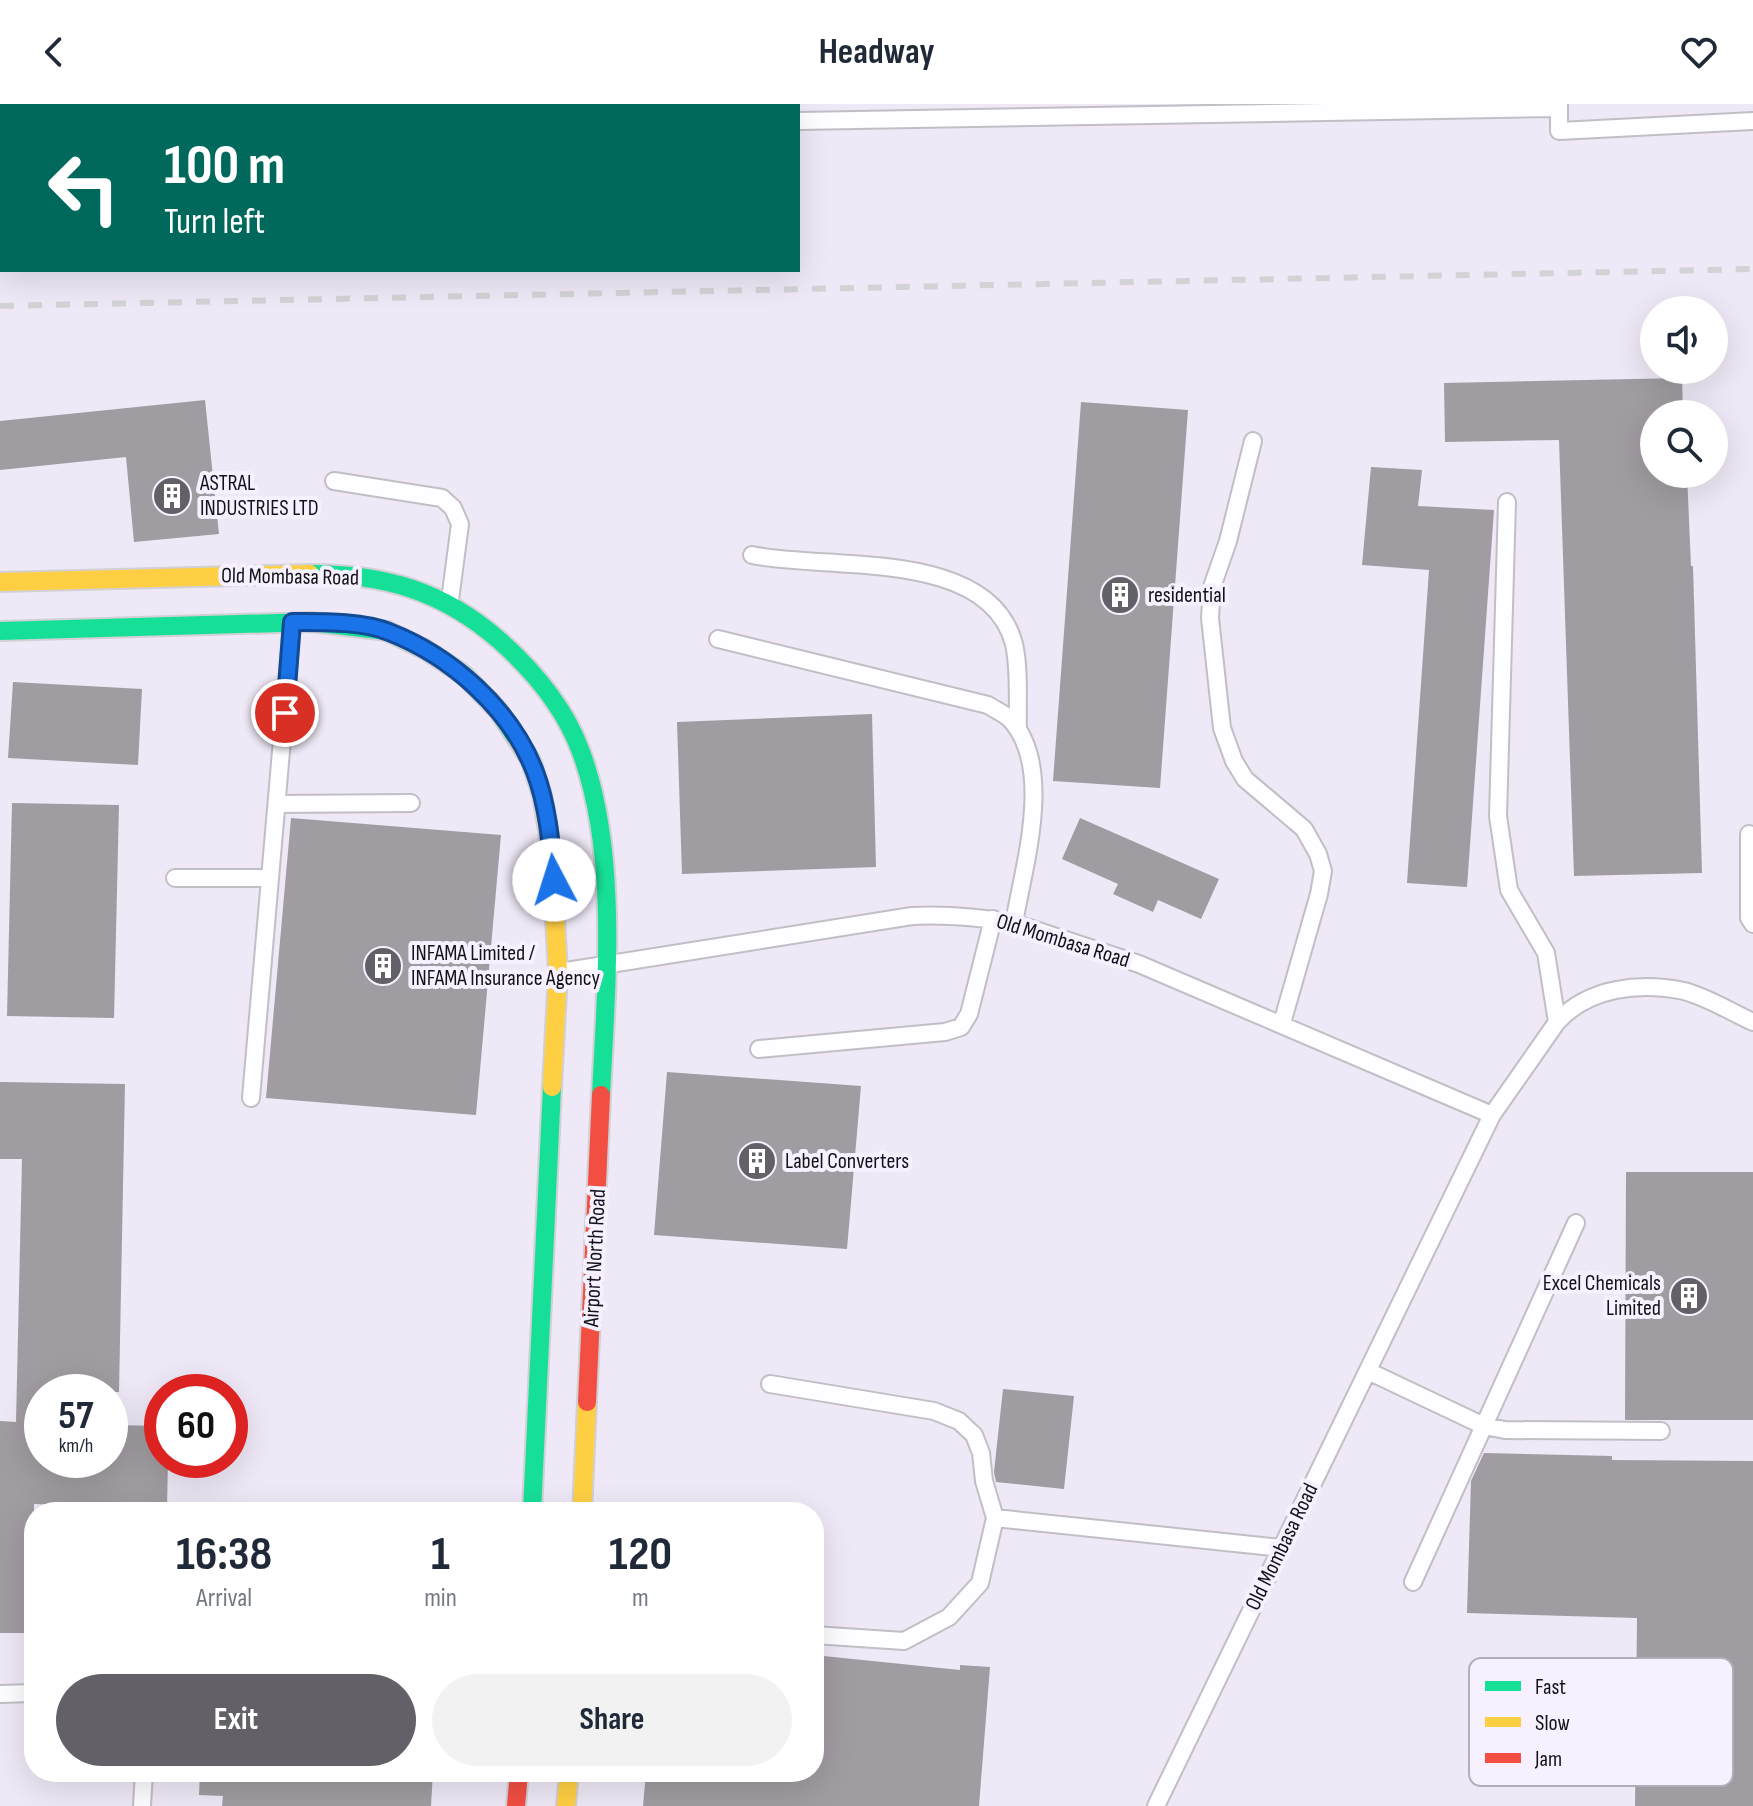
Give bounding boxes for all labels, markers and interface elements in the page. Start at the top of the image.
icon: back [32,30,76,74]
icon: heart [1677,30,1721,74]
text: Headway [819,31,934,74]
text: 100 m [164,133,285,200]
icon: left [32,136,136,240]
text: Turn left [164,201,265,244]
map controls [1640,296,1728,488]
button: sound [1640,296,1728,384]
button: search [1640,400,1728,488]
place label: ASTRAL INDUSTRIES LTD [199,470,319,522]
building icon: ASTRAL INDUSTRIES LTD [151,475,193,517]
street label: Old Mombasa Road [221,562,359,592]
building icon: residential [1099,574,1141,616]
place label: residential [1148,582,1226,609]
pin [251,679,319,747]
icon: arrive [263,691,307,735]
position arrow [512,838,596,922]
street label: Old Mombasa Road [993,908,1133,974]
place label: INFAMA Limited / INFAMA Insurance Agency [411,940,600,992]
building icon: INFAMA Limited / INFAMA Insurance Agency [362,945,404,987]
building icon: Label Converters [736,1140,778,1182]
place label: Label Converters [785,1148,909,1175]
street label: Airport North Road [578,1188,612,1329]
place label: Excel Chemicals Limited [1543,1270,1661,1322]
building icon: Excel Chemicals Limited [1668,1275,1710,1317]
speed limit sign: 60 [144,1374,248,1478]
text: 57 [59,1392,93,1440]
text: km/h [59,1434,93,1458]
street label: Old Mombasa Road [1240,1479,1324,1615]
text: 16:38 [176,1526,272,1583]
text: 1 [431,1526,450,1583]
text: 120 [609,1526,672,1583]
text: Arrival [196,1583,252,1614]
text: min [424,1583,457,1614]
text: m [632,1583,649,1614]
legend [1469,1658,1733,1786]
button: Exit [56,1674,416,1766]
button: Share [432,1674,792,1766]
text: Fast [1535,1674,1566,1701]
text: Slow [1535,1710,1570,1737]
text: Jam [1534,1746,1562,1773]

